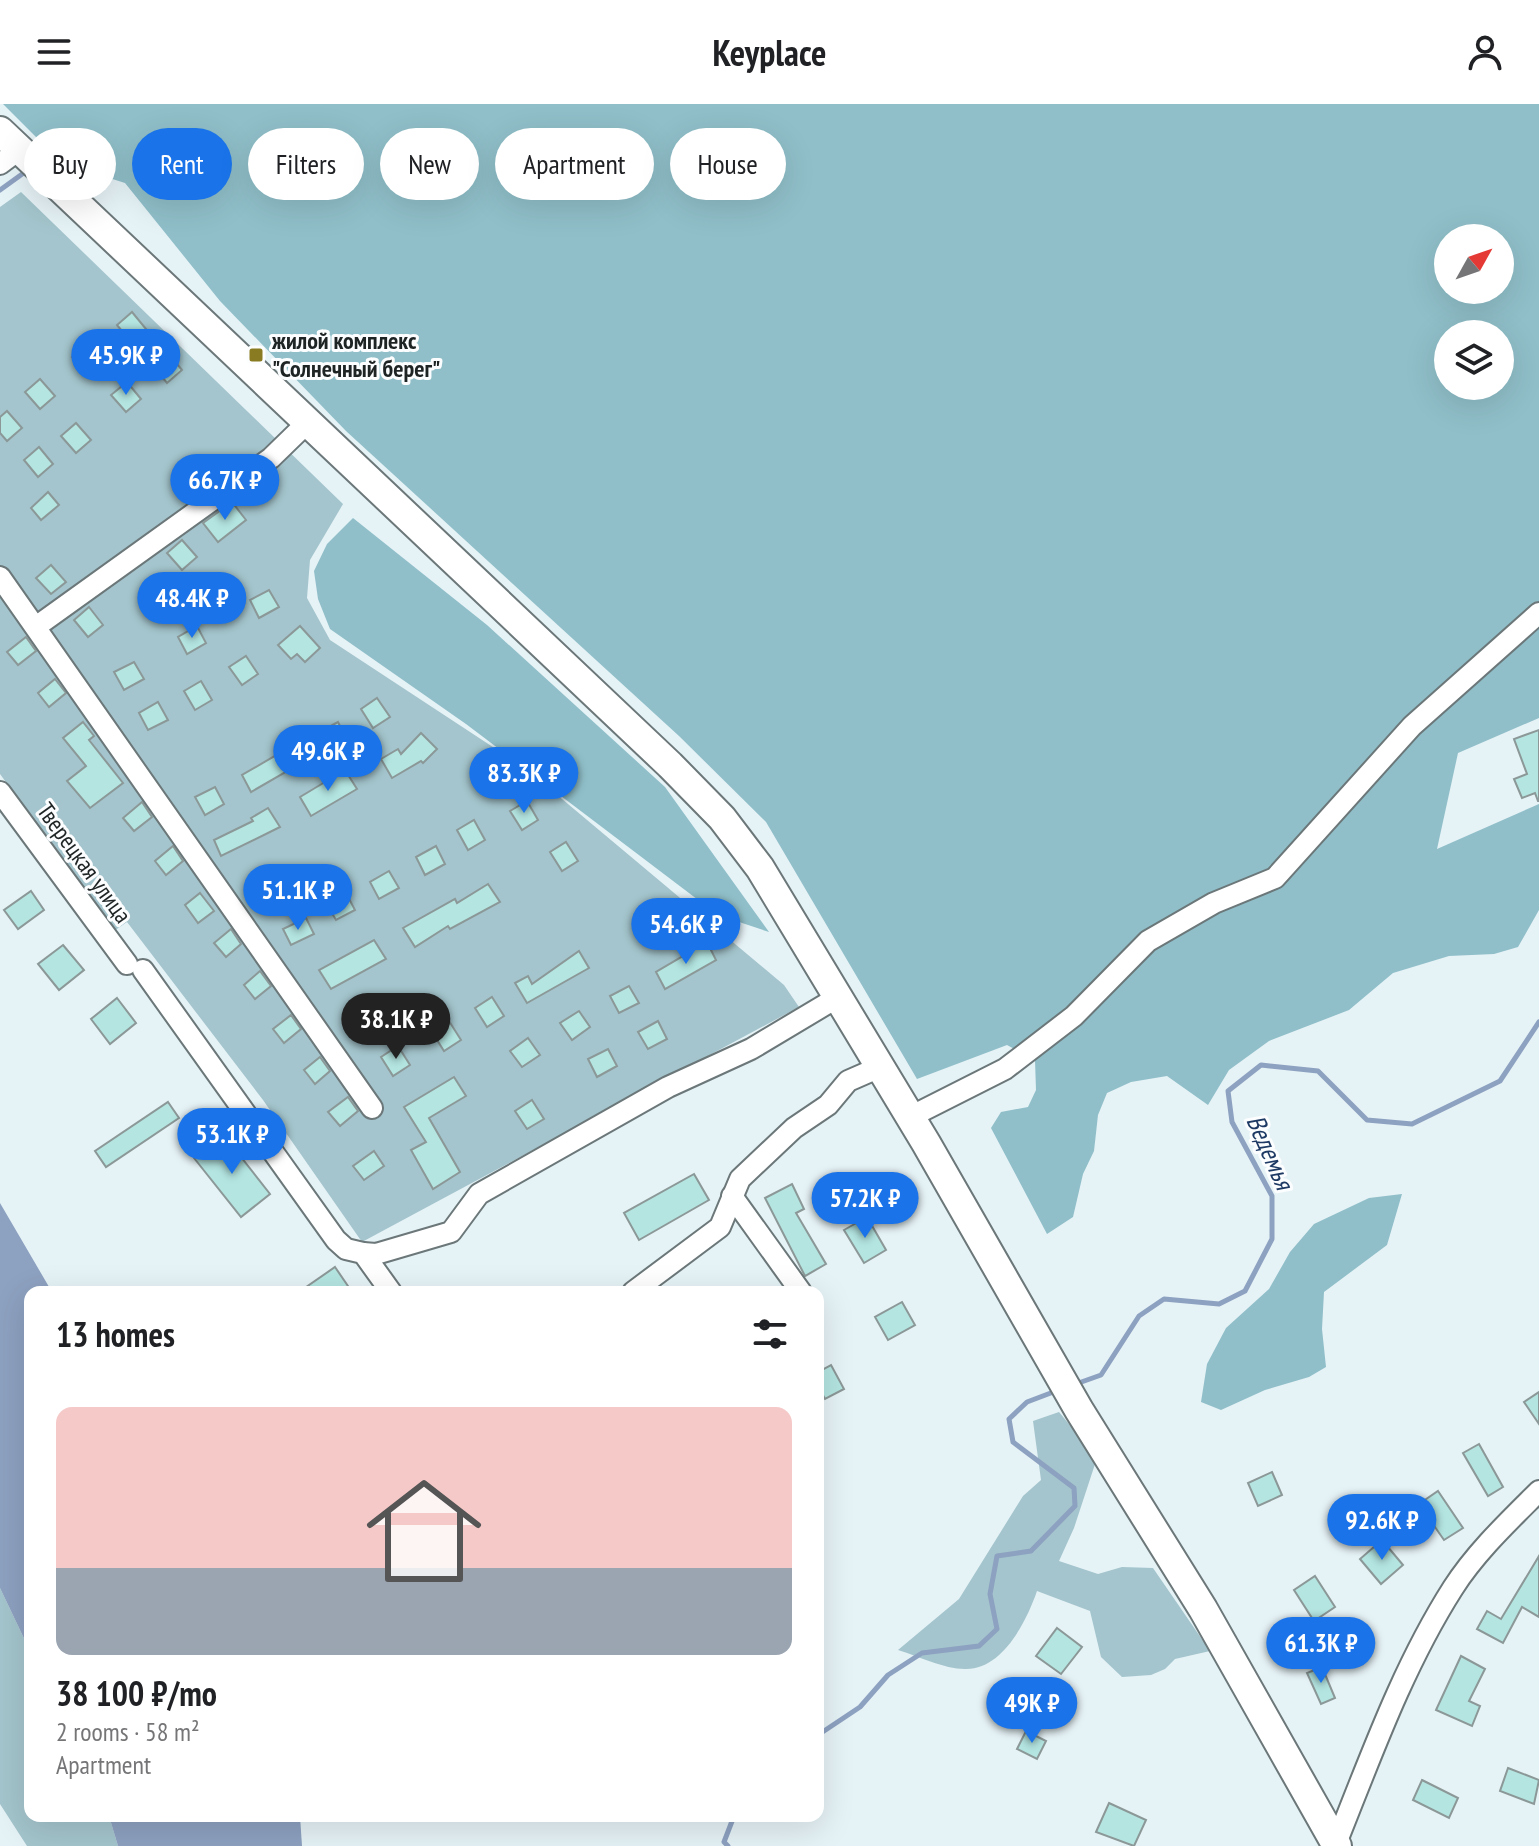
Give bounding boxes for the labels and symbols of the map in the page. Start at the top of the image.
north arrow [1434,224,1514,304]
place label: жилой комплекс "Солнечный берег" [271,325,440,384]
pin: 45.9K ₽ [52,329,200,397]
marker: жилой комплекс "Солнечный берег" [247,346,265,364]
pin: 66.7K ₽ [151,454,299,522]
pin: 48.4K ₽ [118,572,266,640]
pin: 49.6K ₽ [254,725,402,793]
pin: 83.3K ₽ [450,747,598,815]
street label: Тверецкая улица [30,796,139,929]
pin: 51.1K ₽ [224,864,372,932]
pin: 54.6K ₽ [612,898,760,966]
pin: 38.1K ₽ [322,993,470,1061]
pin: 53.1K ₽ [158,1108,306,1176]
water label: Ведемья [1239,1109,1302,1196]
pin: 57.2K ₽ [791,1172,939,1240]
pin: 92.6K ₽ [1308,1494,1456,1562]
pin: 61.3K ₽ [1247,1617,1395,1685]
pin: 49K ₽ [976,1677,1088,1745]

